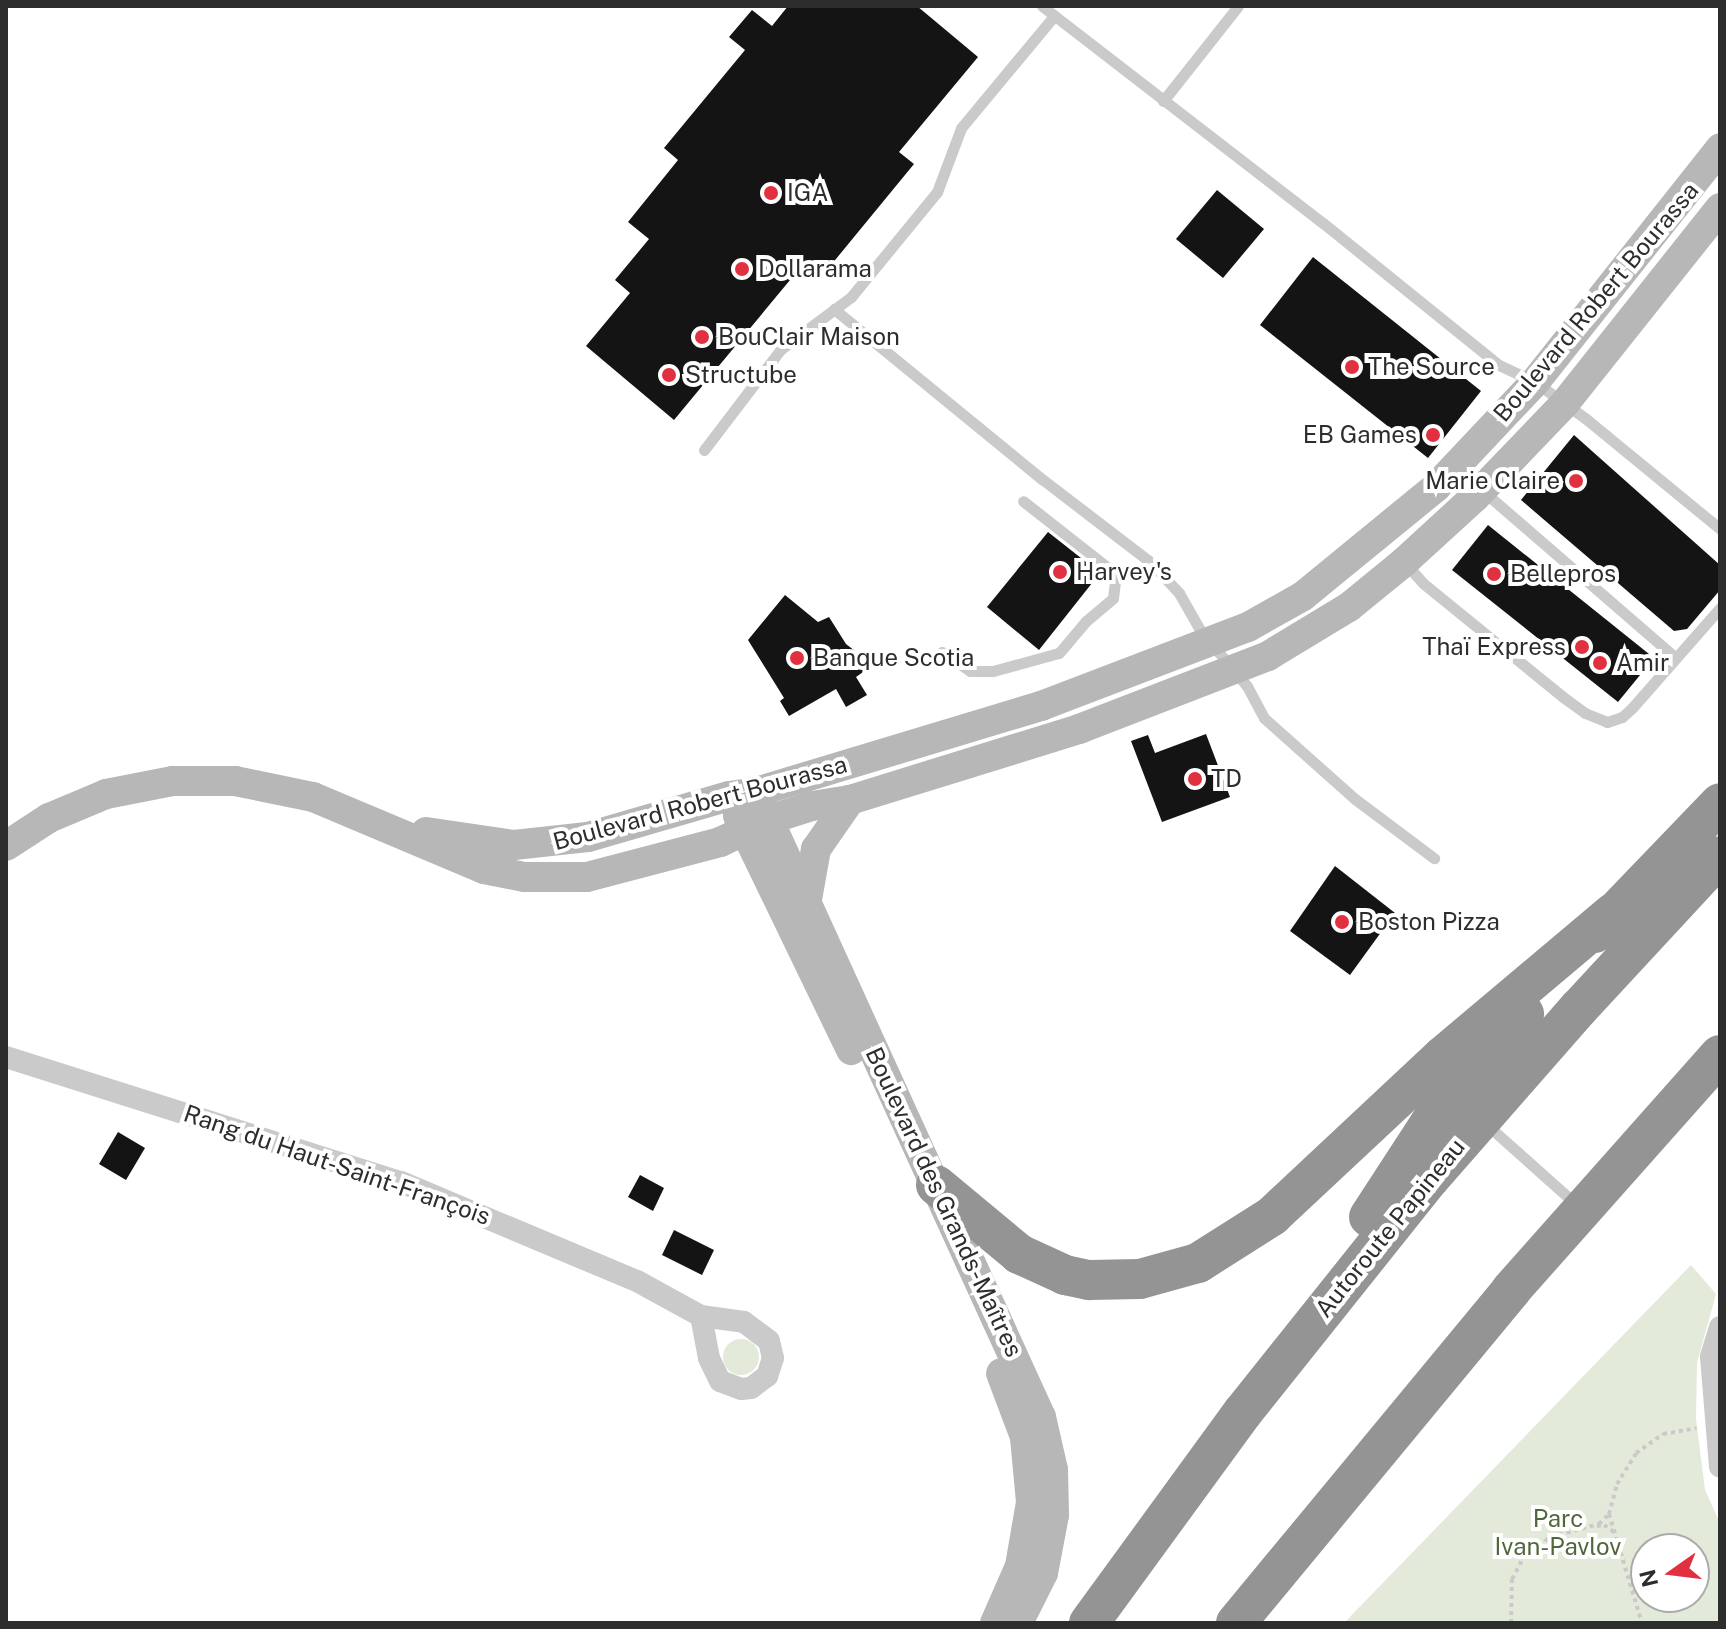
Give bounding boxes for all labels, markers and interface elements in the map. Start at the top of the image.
street label: Boulevard Robert Bourassa [1488,177,1704,427]
place label: IGA [787,179,829,207]
marker: IGA [762,184,780,202]
place label: Dollarama [758,255,872,283]
marker: Dollarama [733,260,751,278]
place label: BouClair Maison [718,323,900,351]
marker: BouClair Maison [693,328,711,346]
place label: The Source [1368,353,1495,381]
marker: The Source [1343,358,1361,376]
place label: Structube [685,361,797,389]
marker: Structube [660,366,678,384]
place label: EB Games [1303,421,1417,449]
marker: EB Games [1424,426,1442,444]
place label: Marie Claire [1425,467,1560,495]
marker: Marie Claire [1567,472,1585,490]
place label: Harvey's [1076,558,1172,586]
place label: Bellepros [1510,560,1616,588]
marker: Harvey's [1051,563,1069,581]
marker: Bellepros [1485,565,1503,583]
place label: Thaï Express [1422,633,1566,661]
marker: Thaï Express [1573,638,1591,656]
place label: Banque Scotia [813,644,974,672]
marker: Banque Scotia [788,649,806,667]
place label: Amir [1616,649,1669,677]
marker: Amir [1591,654,1609,672]
street label: Boulevard Robert Bourassa [550,750,850,856]
place label: TD [1211,765,1242,793]
marker: TD [1186,770,1204,788]
place label: Boston Pizza [1358,908,1500,936]
marker: Boston Pizza [1333,913,1351,931]
street label: Boulevard des Grands-Maîtres [859,1042,1029,1362]
street label: Rang du Haut-Saint-François [180,1099,494,1231]
street label: Autoroute Papineau [1309,1133,1471,1323]
park label: Parc Ivan-Pavlov [1495,1505,1621,1561]
north arrow [1630,1533,1710,1613]
text: N [1634,1567,1663,1590]

